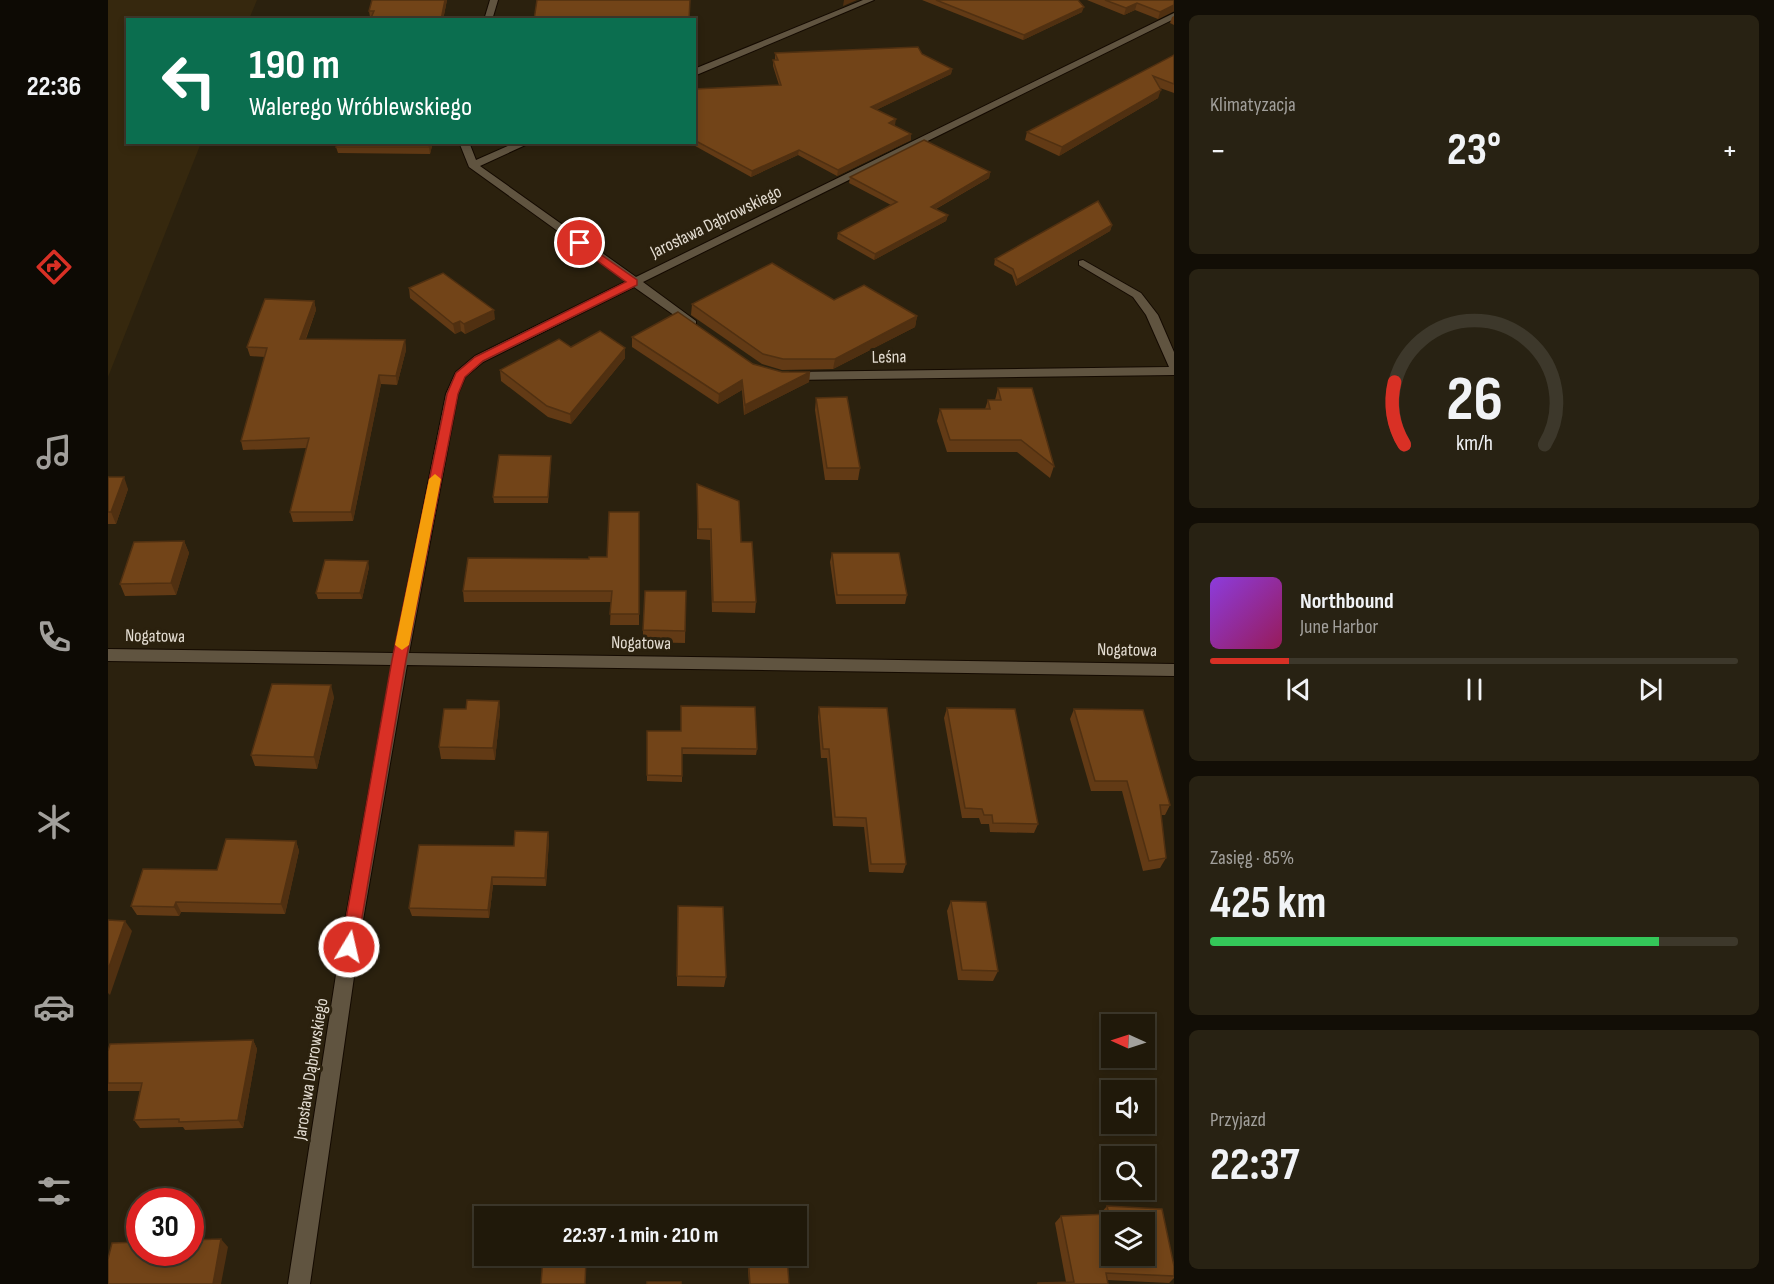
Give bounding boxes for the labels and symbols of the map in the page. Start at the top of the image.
street label: Jarosława Dąbrowskiego [646,181,785,263]
pin [554,217,605,268]
street label: Leśna [871,346,907,368]
street label: Nogatowa [125,625,185,647]
street label: Nogatowa [611,632,671,654]
street label: Nogatowa [1097,639,1157,661]
position arrow [317,915,381,979]
street label: Jarosława Dąbrowskiego [289,997,333,1142]
north arrow [1101,1014,1155,1068]
speed limit sign: 30 [126,1188,204,1266]

